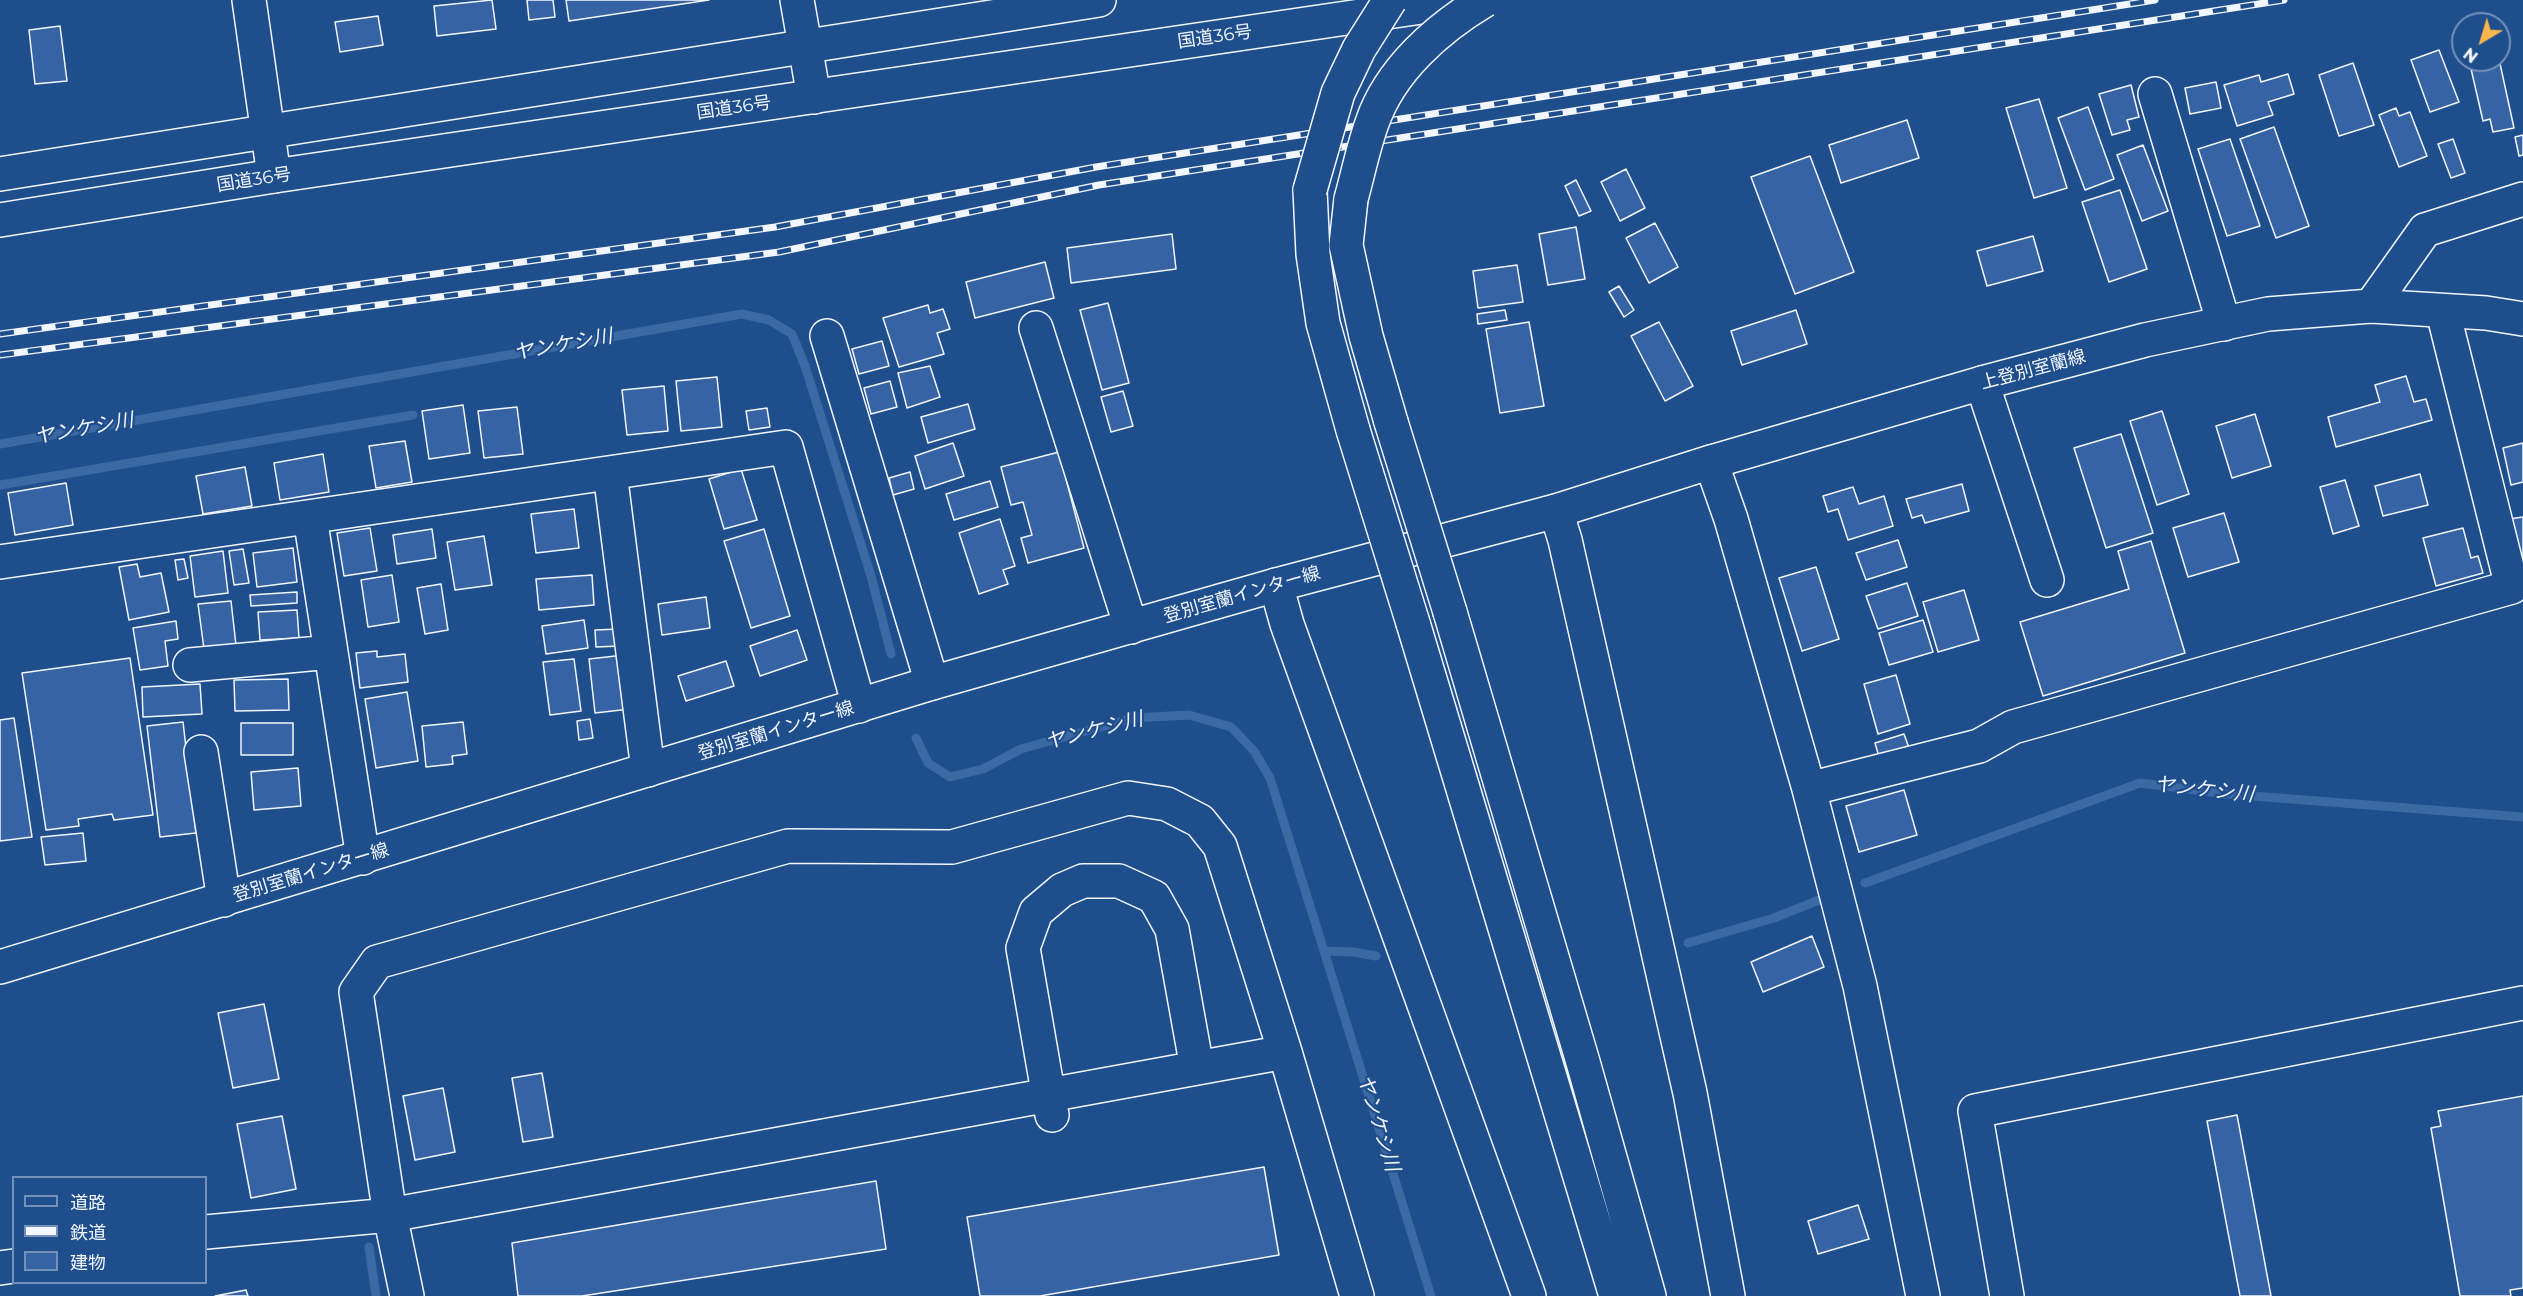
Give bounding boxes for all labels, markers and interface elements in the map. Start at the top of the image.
north arrow [2451,12,2511,72]
street label: 国道36号 [1176,21,1254,53]
text: N [2460,44,2482,66]
street label: 国道36号 [695,92,773,124]
street label: 国道36号 [215,163,293,197]
water label: ヤンケシ川 [512,324,614,366]
street label: 上登別室蘭線 [1978,346,2088,394]
water label: ヤンケシ川 [33,408,135,450]
street label: 登別室蘭インター線 [1161,562,1323,628]
street label: 登別室蘭インター線 [695,697,857,765]
water label: ヤンケシ川 [1043,707,1145,755]
water label: ヤンケシ川 [2153,773,2255,807]
street label: 登別室蘭インター線 [230,839,392,907]
water label: ヤンケシ川 [1352,1072,1404,1174]
legend [12,1176,207,1284]
text: 道路 [70,1192,106,1214]
text: 鉄道 [70,1222,106,1244]
text: 建物 [70,1252,106,1274]

